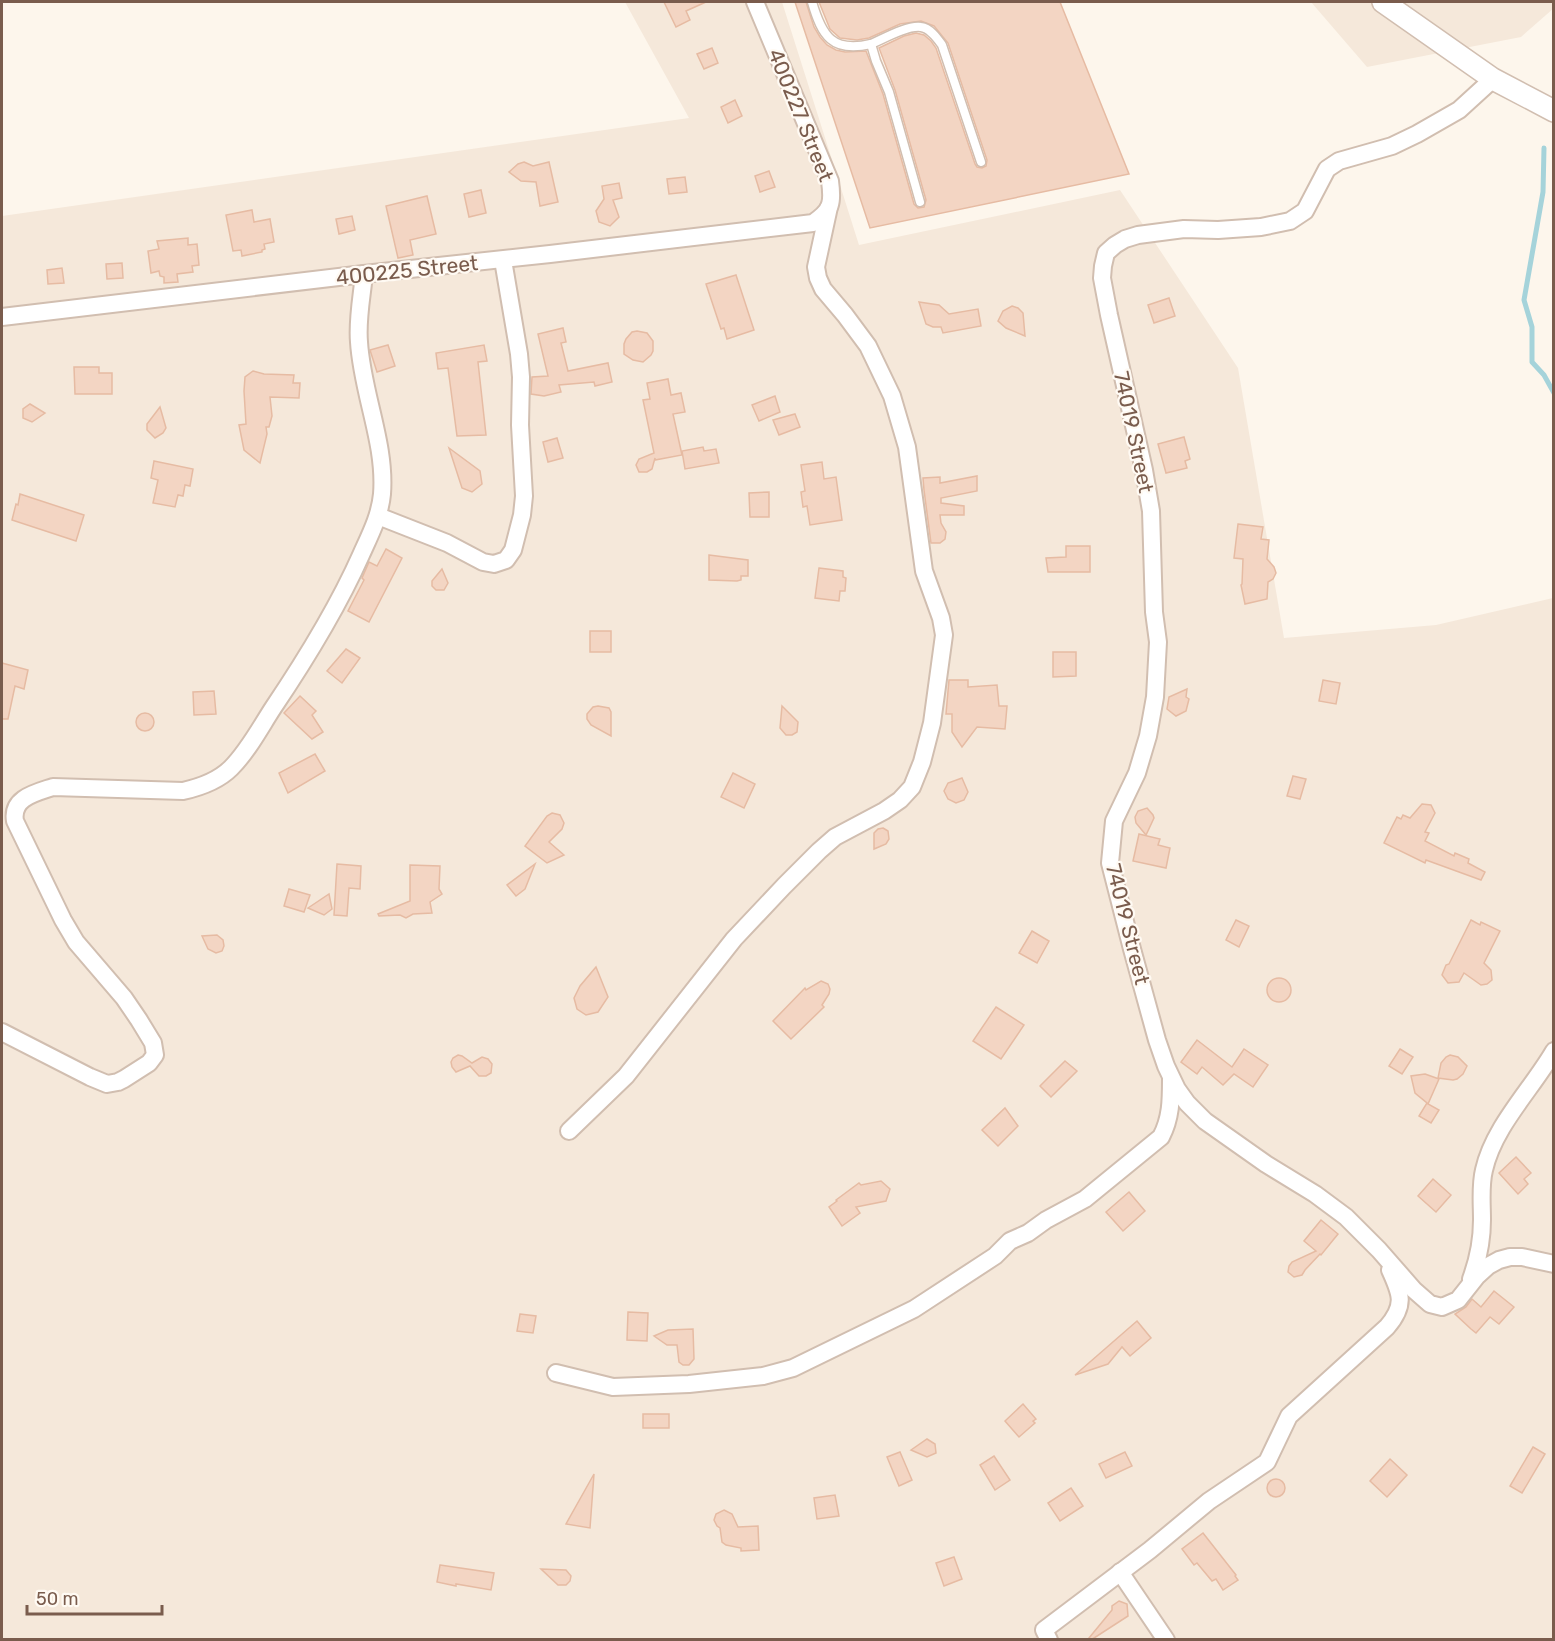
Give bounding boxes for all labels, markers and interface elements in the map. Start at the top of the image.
street label: 400227 Street [763,45,839,185]
street label: 400225 Street [335,250,479,290]
street label: 74019 Street [1109,369,1159,495]
street label: 74019 Street [1101,861,1155,987]
scale bar [27,1578,162,1616]
text: 50 m [36,1588,79,1610]

